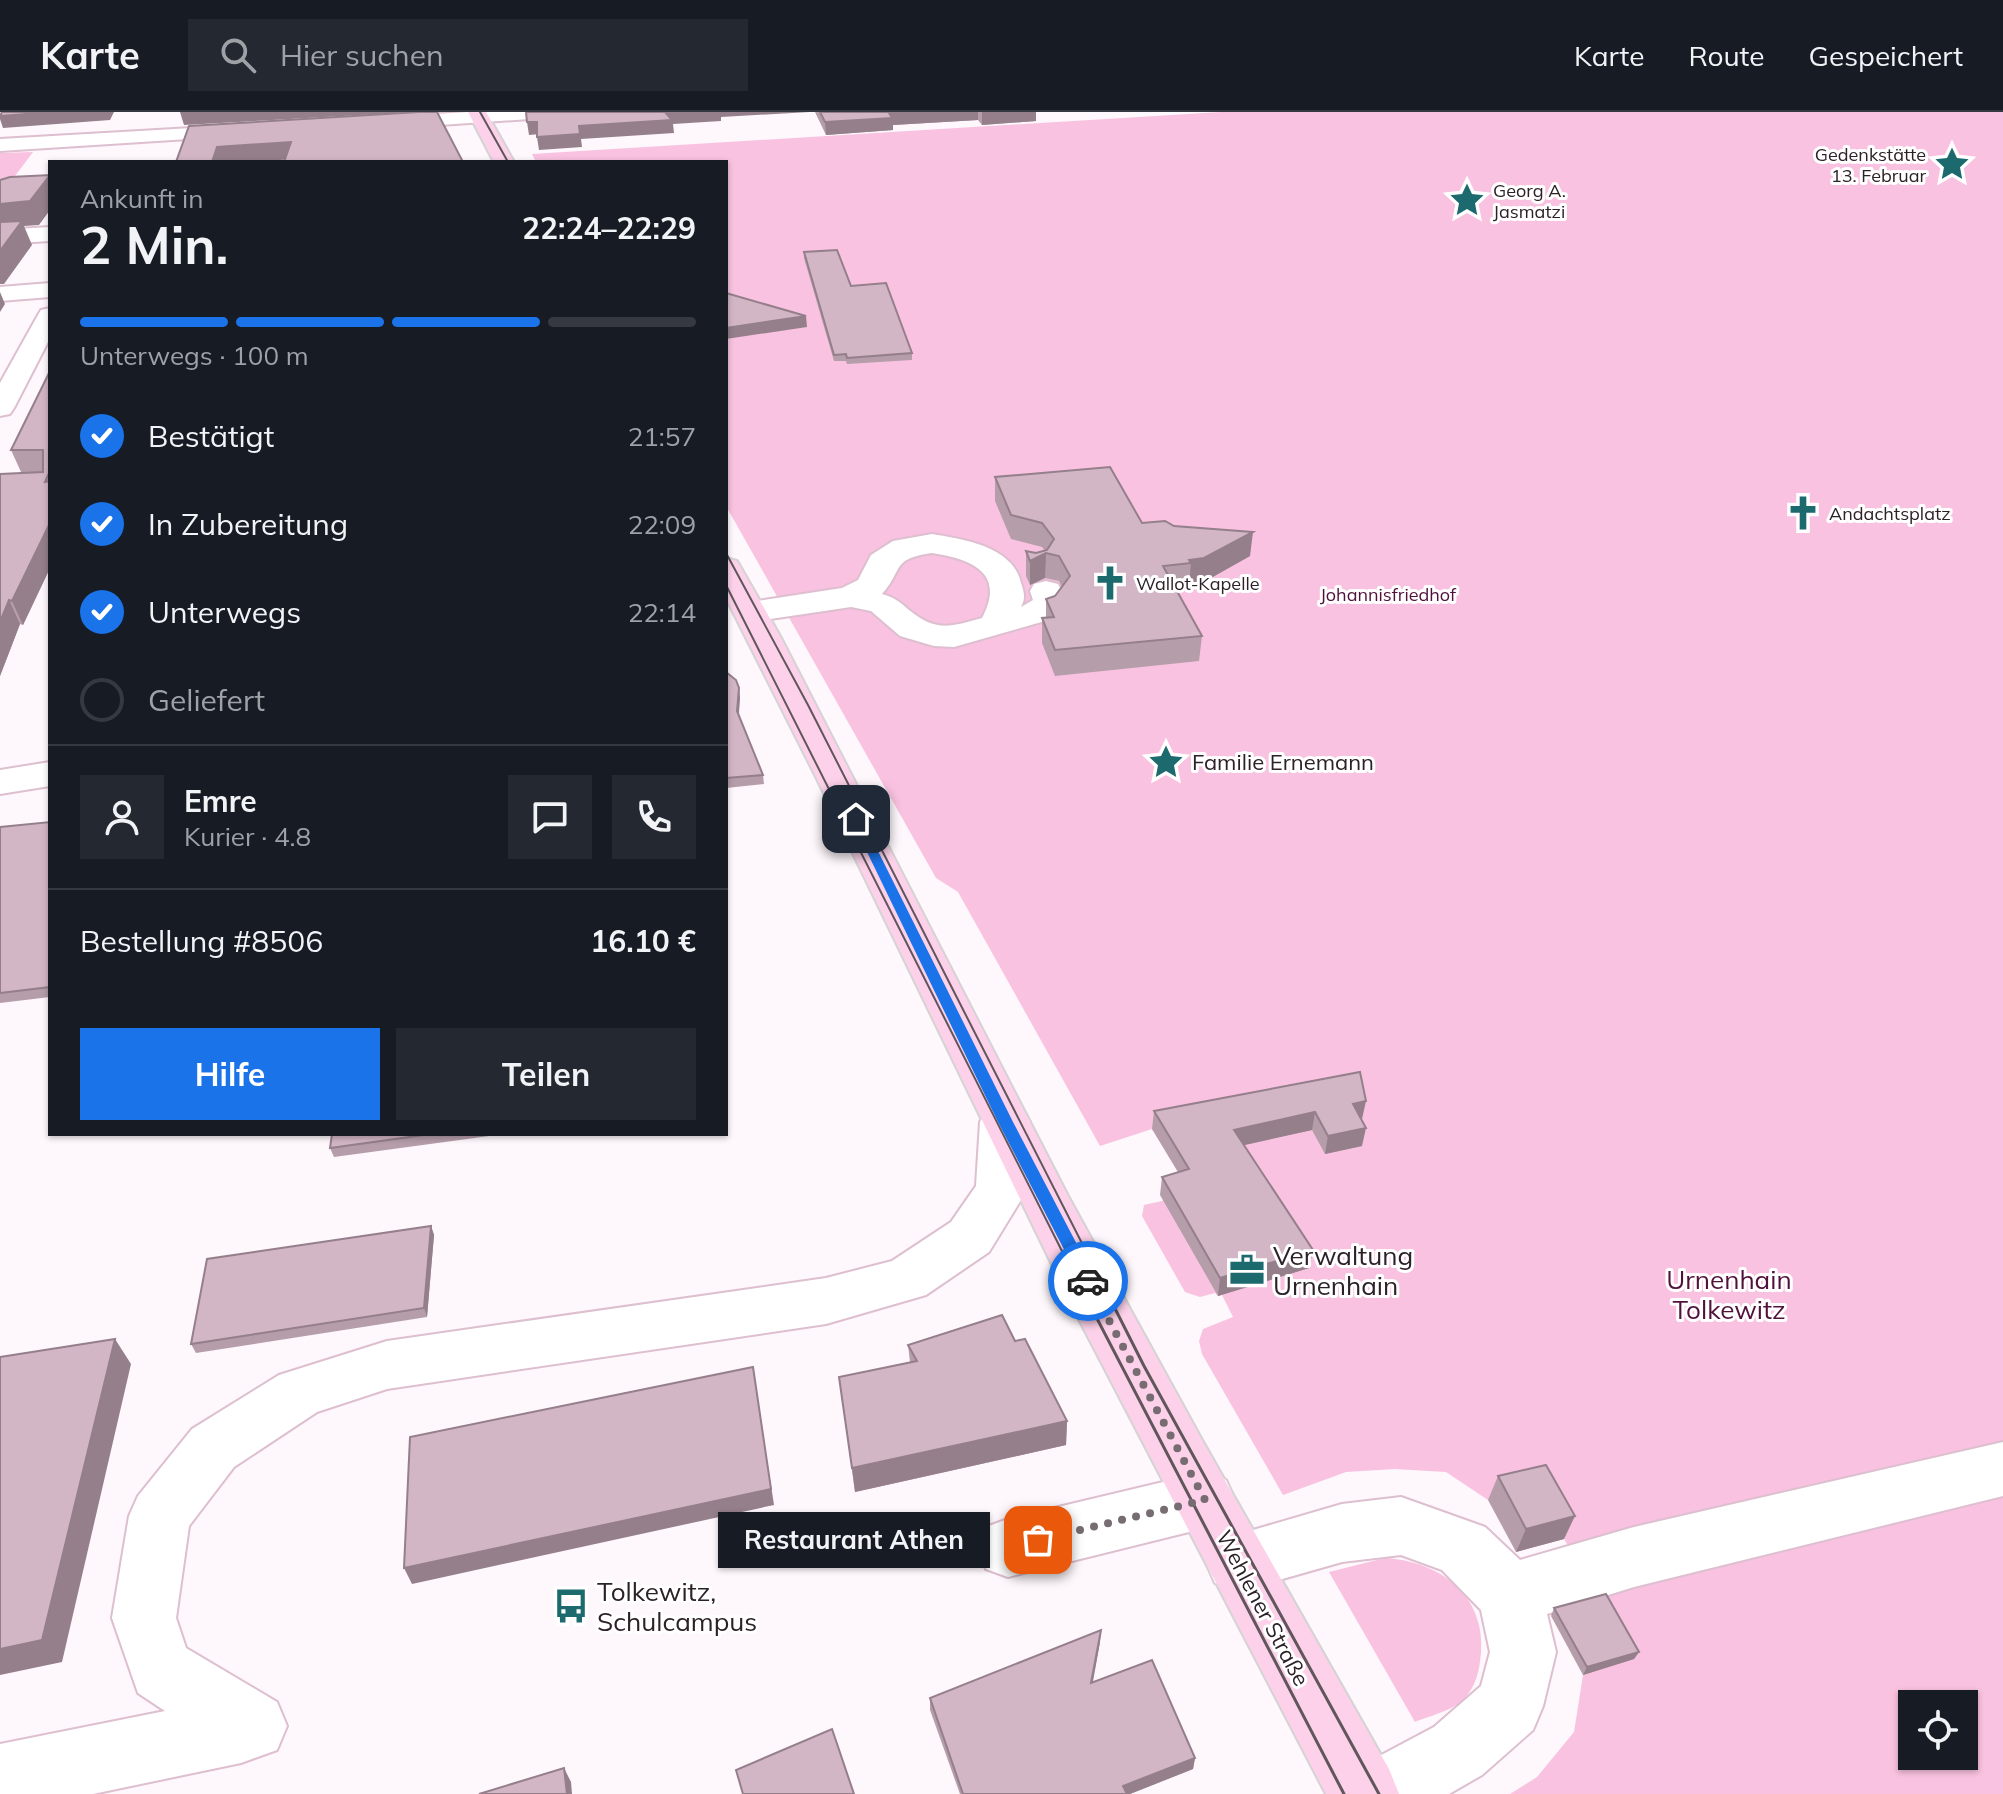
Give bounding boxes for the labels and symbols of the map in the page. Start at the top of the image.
place label: Gedenkstätte 13. Februar [1815,143,1926,187]
place icon: Gedenkstätte 13. Februar [1933,145,1971,183]
place label: Georg A. Jasmatzi [1493,179,1566,223]
place icon: Georg A. Jasmatzi [1448,181,1486,219]
church icon: Andachtsplatz [1784,494,1822,532]
place label: Andachtsplatz [1829,502,1951,525]
church icon: Wallot-Kapelle [1091,564,1129,602]
place label: Wallot-Kapelle [1136,572,1260,595]
park label: Johannisfriedhof [1320,583,1457,606]
place icon: Familie Ernemann [1147,743,1185,781]
place label: Familie Ernemann [1192,748,1374,776]
pin [822,785,890,853]
place label: Verwaltung Urnenhain [1273,1239,1413,1302]
courier [1048,1241,1128,1321]
office icon: Verwaltung Urnenhain [1228,1251,1266,1289]
park label: Urnenhain Tolkewitz [1666,1263,1792,1326]
pin [1004,1506,1072,1574]
callout: Restaurant Athen [718,1512,990,1568]
street label: Wehlener Straße [1210,1525,1316,1691]
place label: Tolkewitz, Schulcampus [597,1575,757,1638]
bus stop icon: Tolkewitz, Schulcampus [552,1587,590,1625]

